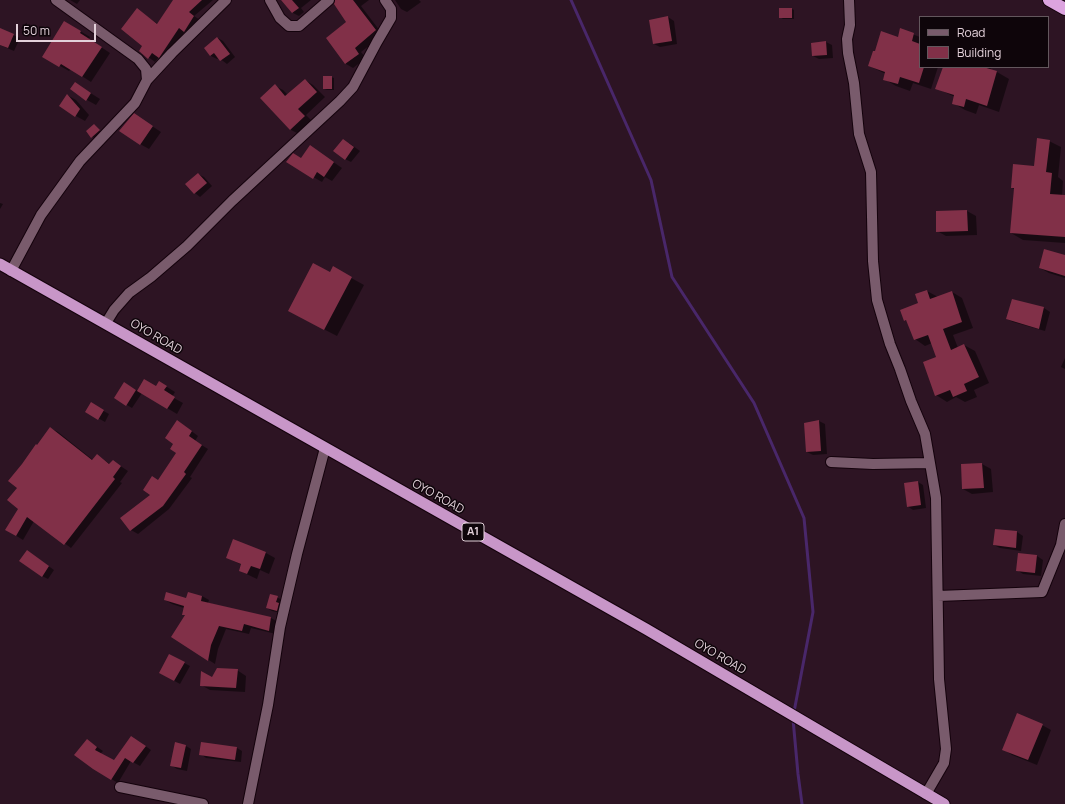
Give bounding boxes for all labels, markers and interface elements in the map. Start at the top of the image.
scale bar [18,16,98,42]
legend [919,16,1049,68]
text: 50 m [23,22,50,39]
text: Road [957,24,985,41]
text: Building [957,44,1001,61]
street label: OYO ROAD [128,316,184,358]
street label: OYO ROAD [409,477,467,517]
road number: A1 [462,523,484,541]
street label: OYO ROAD [692,636,748,678]

